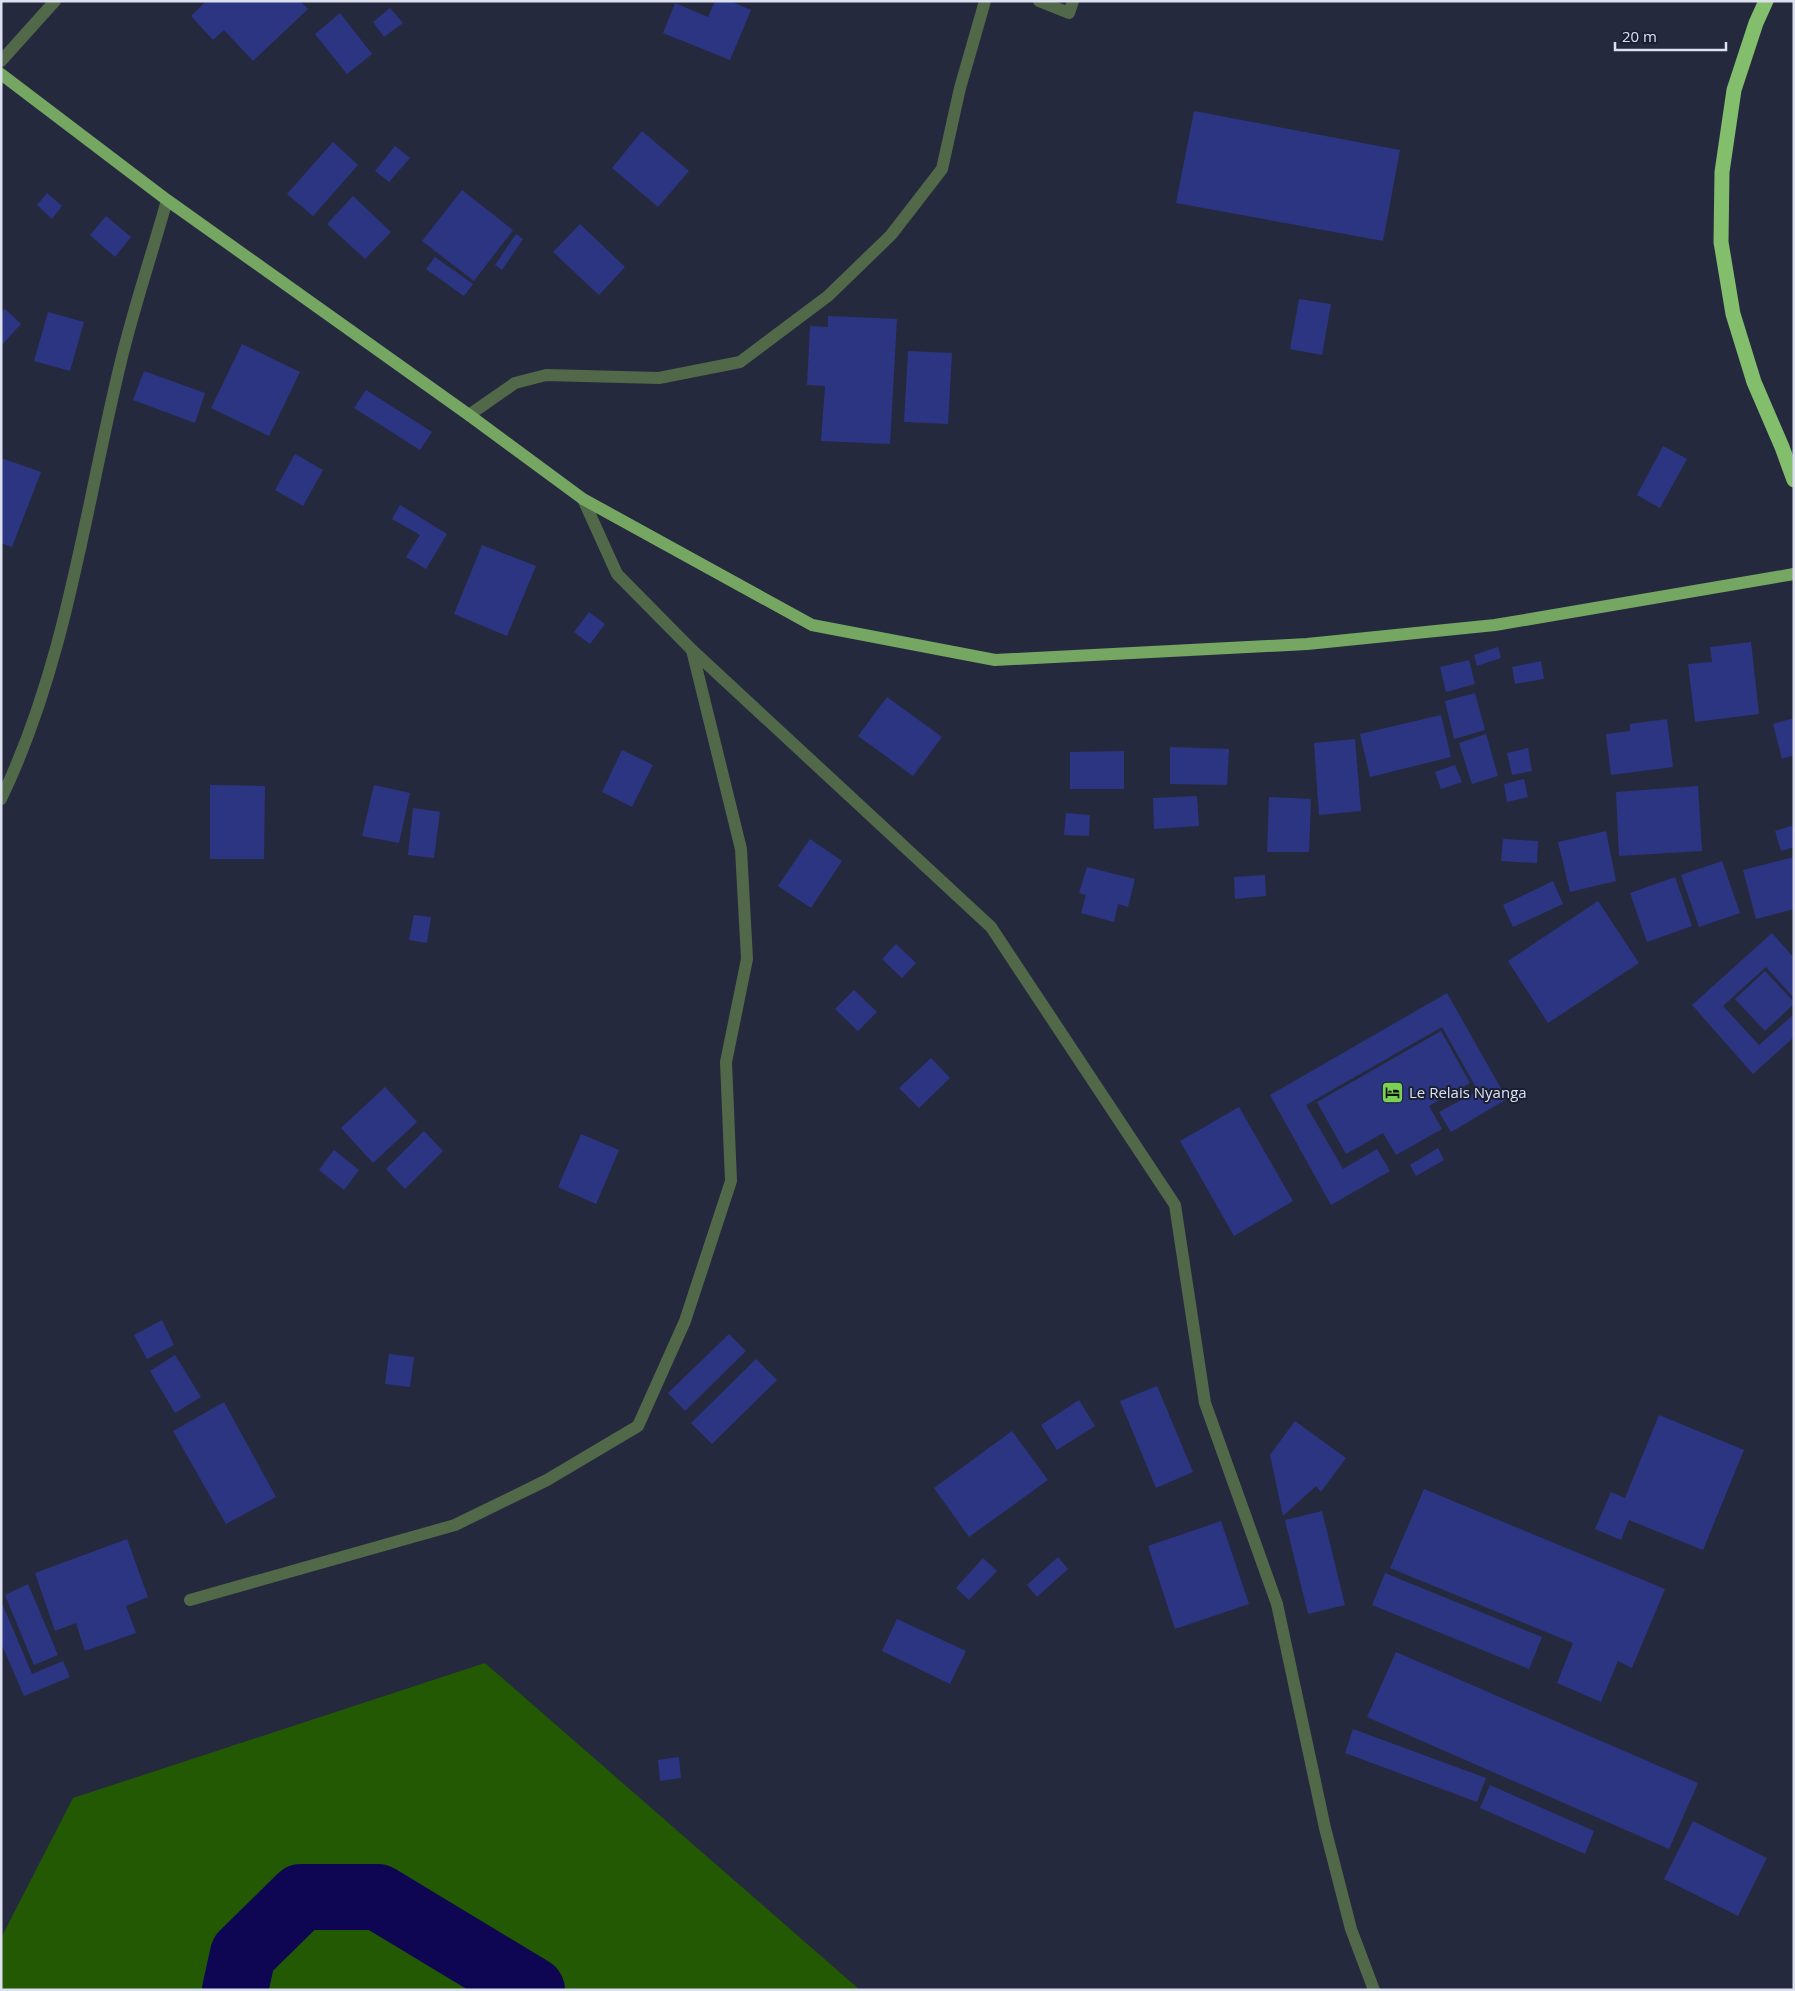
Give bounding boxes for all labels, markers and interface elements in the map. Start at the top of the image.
scale bar [1615,20,1726,52]
text: 20 m [1622,26,1657,46]
hotel icon: Le Relais Nyanga [1381,1081,1405,1105]
place label: Le Relais Nyanga [1409,1082,1527,1102]

